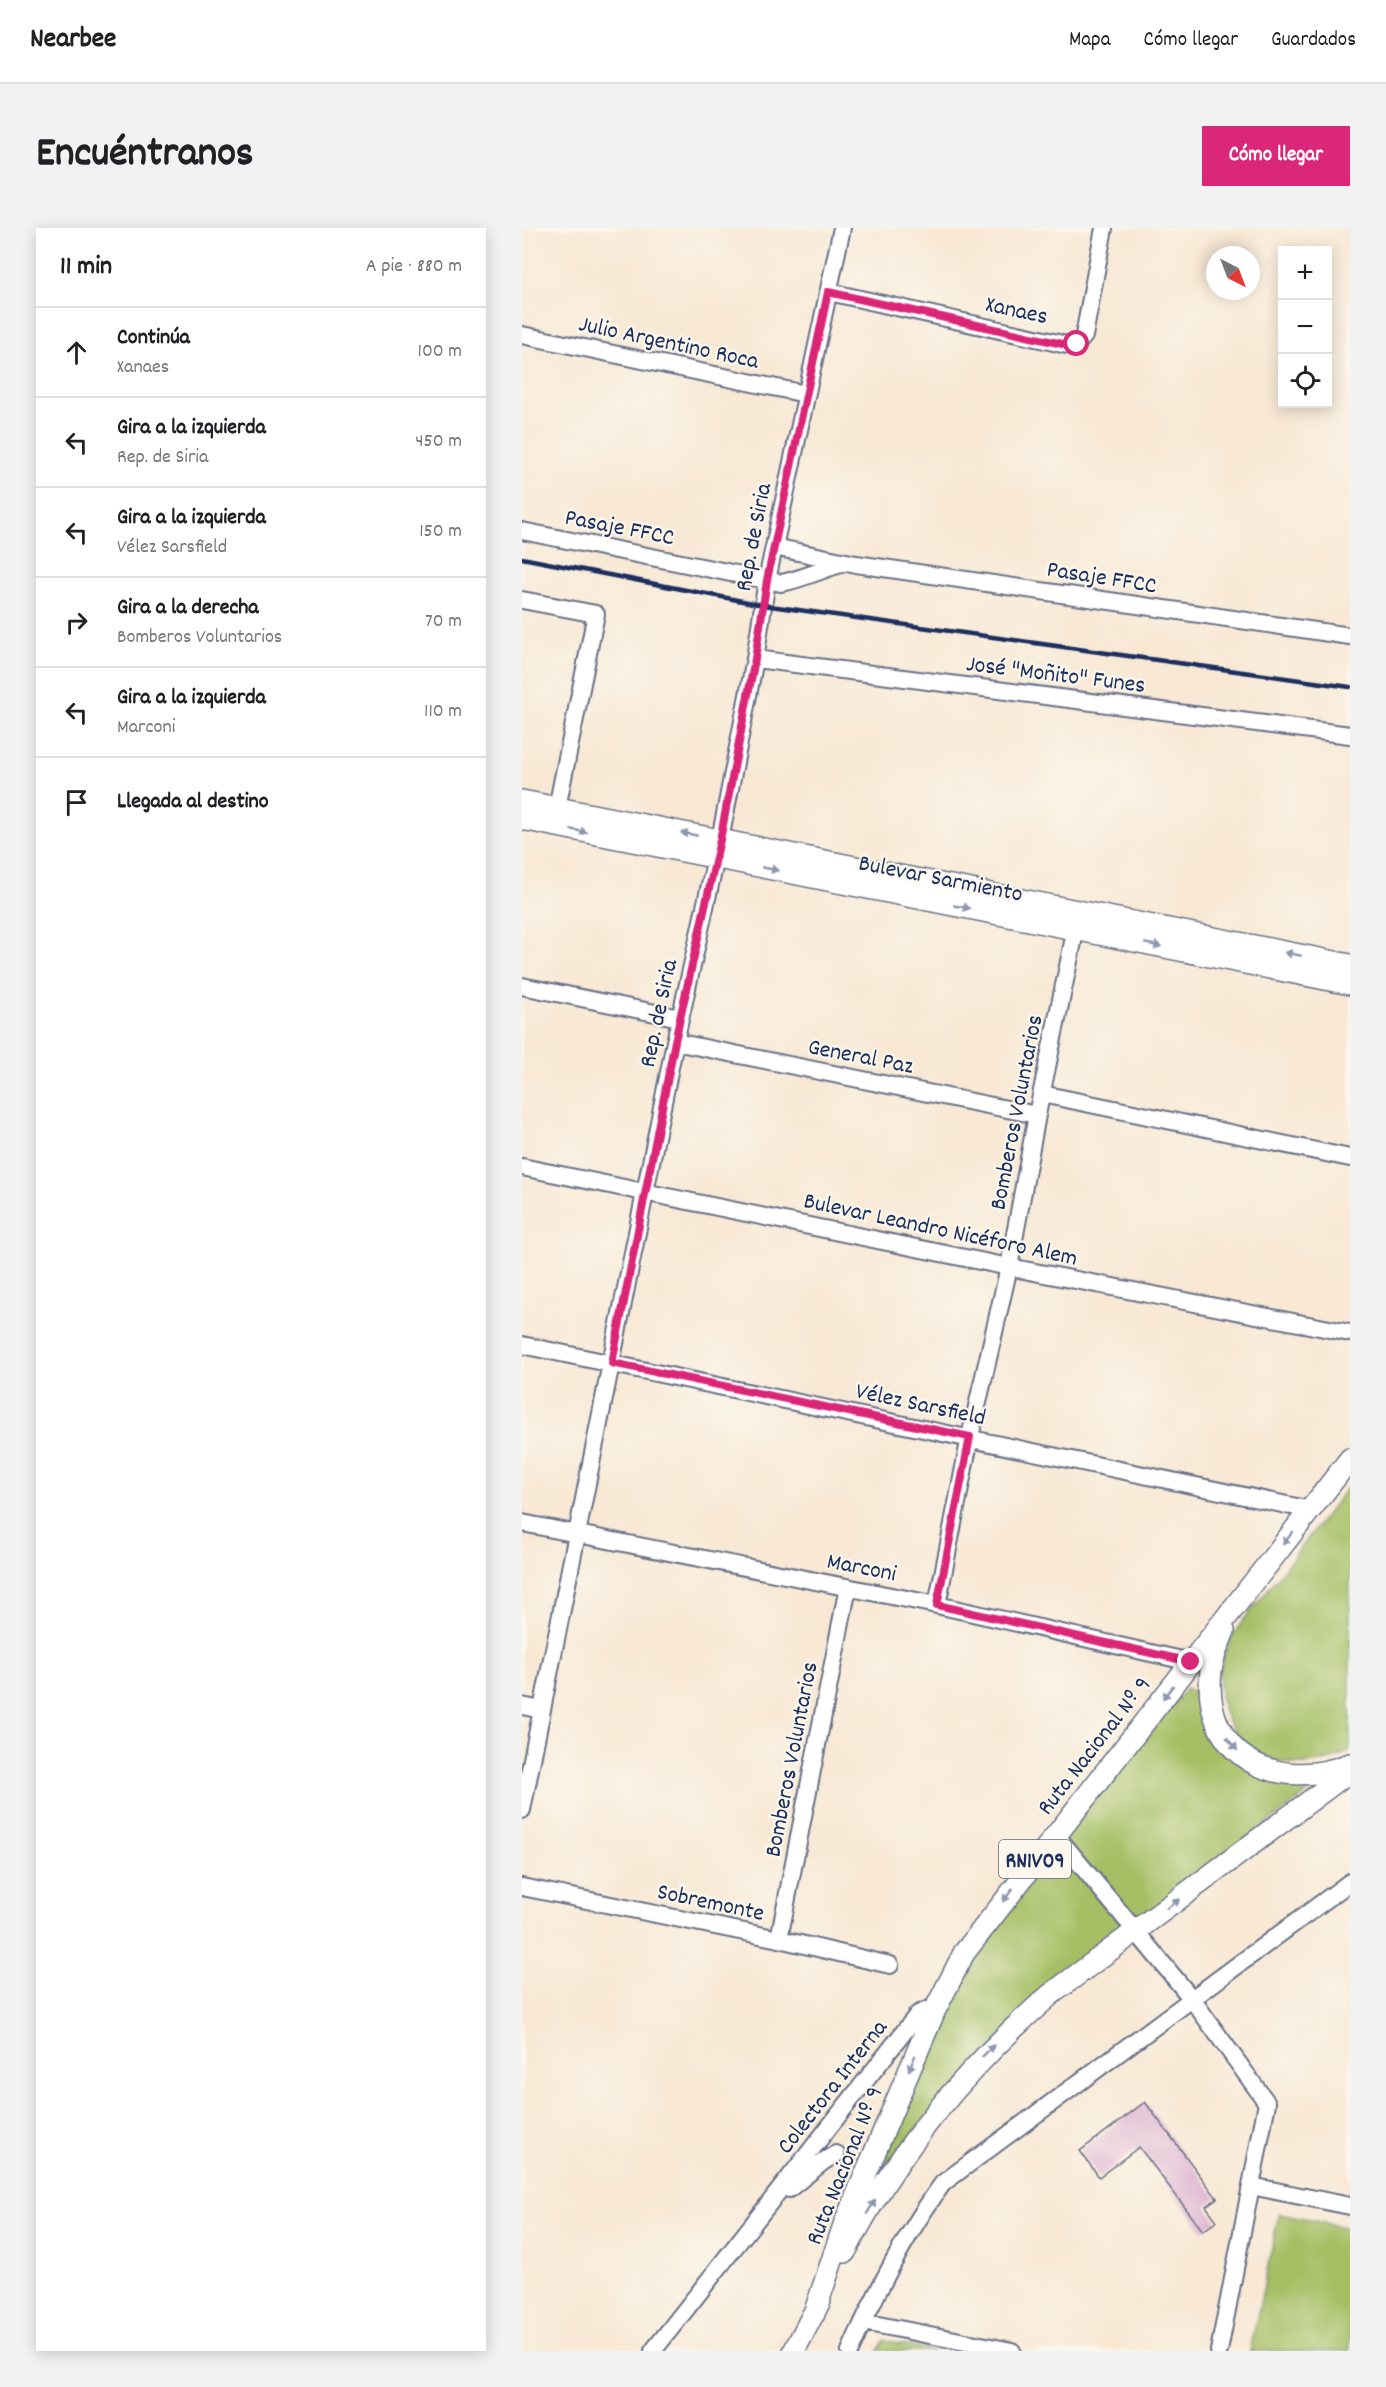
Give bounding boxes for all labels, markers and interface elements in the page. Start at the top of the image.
text: Nearbee [30,21,116,61]
text: Mapa [1069,26,1111,56]
text: Cómo llegar [1144,26,1238,56]
text: Guardados [1271,26,1356,56]
text: Encuéntranos [36,126,254,186]
button: Cómo llegar [1202,126,1350,186]
north arrow [1206,246,1260,300]
map controls [1278,246,1332,408]
button: + [1278,246,1332,300]
text: 11 min [60,249,112,286]
text: A pie · 880 m [366,253,462,281]
street label: Xanaes [982,289,1051,335]
button: − [1278,300,1332,354]
street label: Julio Argentino Roca [575,308,762,380]
text: Continúa [117,323,190,354]
route start [1063,330,1089,356]
icon: ahead [60,336,93,369]
text: 100 m [418,338,462,366]
text: Xanaes [117,354,169,382]
button: locate [1278,354,1332,408]
text: Gira a la izquierda [117,413,266,444]
icon: left [60,426,93,459]
text: 450 m [415,428,462,456]
text: Rep. de Siria [117,444,208,472]
street label: Rep. de Siria [728,480,782,595]
street label: Pasaje FFCC [562,502,677,556]
text: Gira a la izquierda [117,503,266,534]
icon: left [60,516,93,549]
text: 150 m [419,518,462,546]
text: Vélez Sarsfield [117,534,227,562]
street label: Pasaje FFCC [1044,553,1159,604]
text: Gira a la derecha [117,593,259,624]
icon: right [60,606,93,639]
text: 70 m [425,608,462,636]
text: Bomberos Voluntarios [117,624,282,652]
street label: José "Moñito" Funes [964,648,1147,704]
text: Gira a la izquierda [117,683,266,714]
icon: left [60,696,93,729]
text: 110 m [424,698,462,726]
text: Marconi [117,714,175,742]
icon: arrive [60,786,93,819]
text: Llegada al destino [117,787,269,818]
one-way arrow [570,826,589,836]
one-way arrow [680,829,699,838]
street label: Bulevar Sarmiento [855,847,1025,913]
one-way arrow [761,865,780,874]
one-way arrow [952,903,971,912]
one-way arrow [1144,941,1163,950]
one-way arrow [1283,949,1302,958]
street label: Rep. de Siria [632,956,688,1071]
street label: Bomberos Voluntarios [982,1012,1054,1213]
street label: General Paz [805,1031,916,1085]
street label: Bulevar Leandro Nicéforo Alem [800,1185,1080,1277]
street label: Vélez Sarsfield [852,1376,989,1436]
one-way arrow [1283,1531,1295,1546]
street label: Marconi [824,1546,899,1592]
route end [1177,1648,1203,1674]
street label: Bomberos Voluntarios [757,1659,829,1860]
street label: Ruta Nacional Nº 9 [1030,1670,1160,1824]
one-way arrow [1162,1684,1174,1699]
one-way arrow [1225,1736,1238,1752]
road number: RN1V09 [999,1840,1071,1878]
street label: Sobremonte [654,1876,767,1932]
one-way arrow [1003,1887,1015,1902]
one-way arrow [1165,1898,1181,1910]
street label: Colectora Interna [770,2013,897,2162]
one-way arrow [981,2044,995,2059]
one-way arrow [907,2054,916,2072]
street label: Ruta Nacional Nº 9 [799,2082,893,2250]
one-way arrow [865,2198,875,2215]

